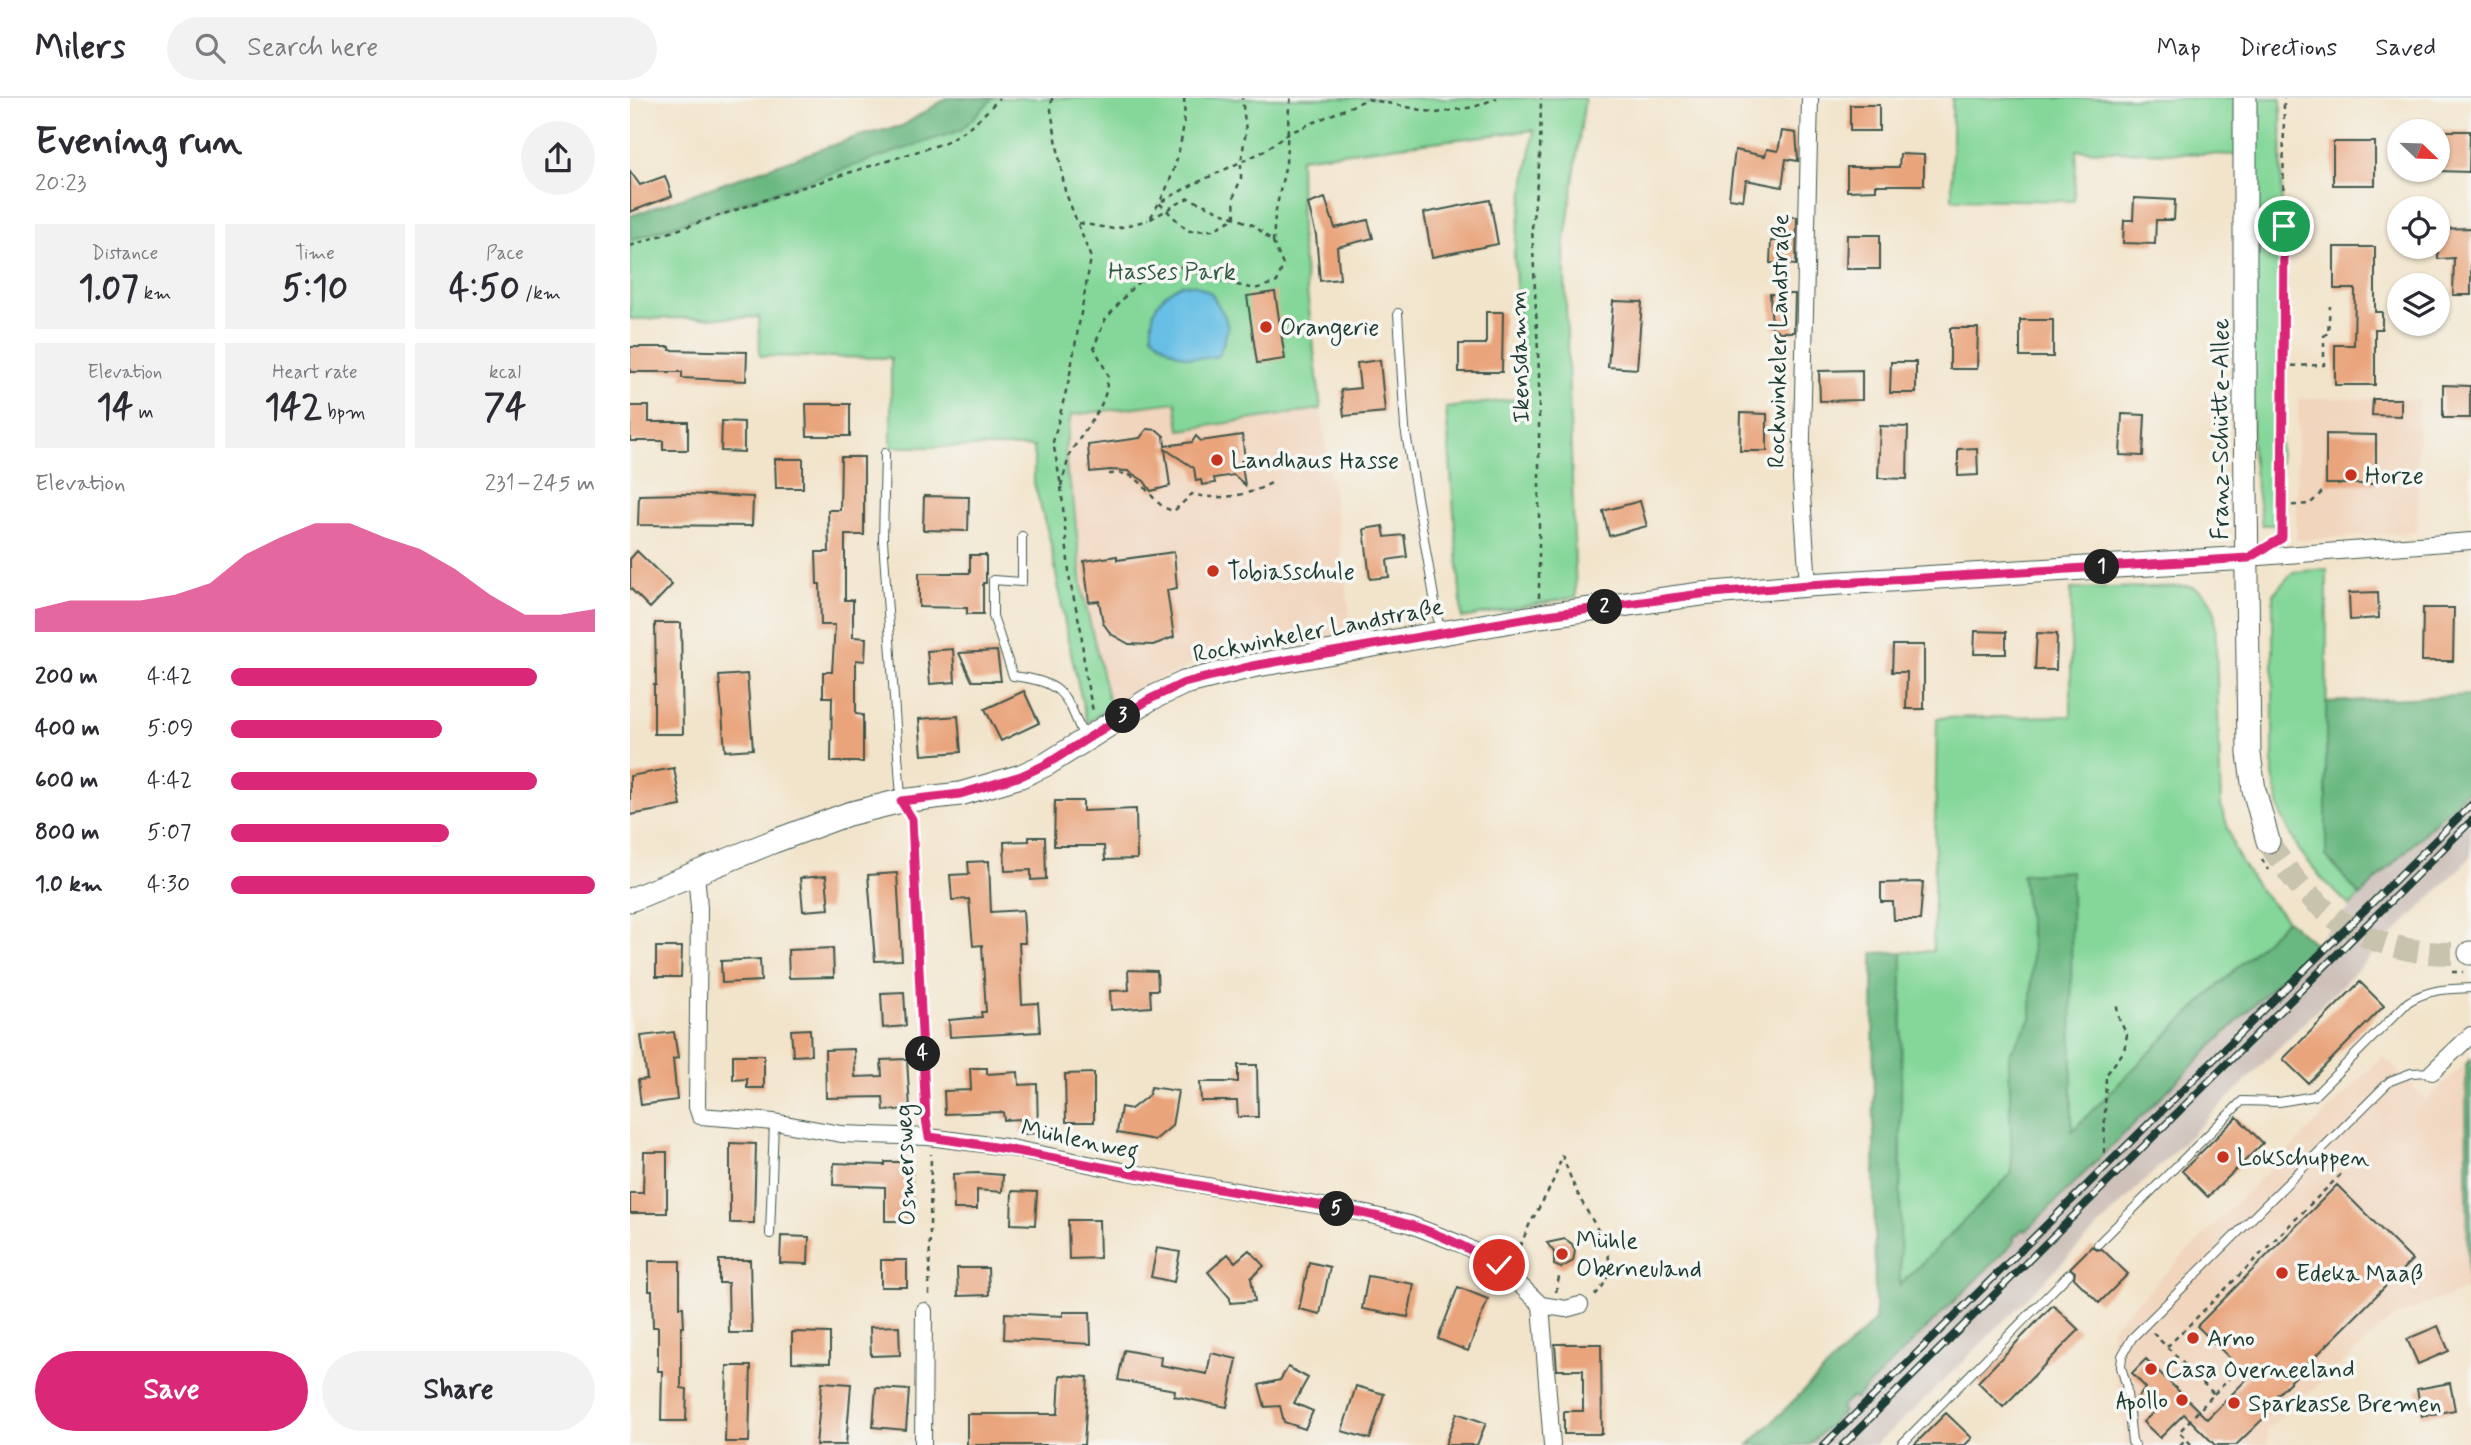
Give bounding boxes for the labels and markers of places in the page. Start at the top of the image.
pin [2254,196,2314,256]
place label: Orangerie [1280,313,1379,346]
marker: Orangerie [1258,319,1274,335]
place label: Landhaus Hasse [1231,446,1399,477]
marker: Landhaus Hasse [1209,452,1225,468]
place label: Horze [2365,461,2424,492]
marker: Horze [2343,467,2359,483]
pin: 1 [2084,550,2120,584]
place label: Tobiasschule [1227,557,1355,588]
marker: Tobiasschule [1205,563,1221,579]
pin: 2 [1588,589,1622,624]
pin: 3 [1106,698,1140,734]
pin: 4 [906,1037,940,1072]
place label: Lokschuppen [2237,1143,2369,1174]
marker: Lokschuppen [2215,1149,2231,1165]
pin: 5 [1320,1192,1354,1226]
place label: Mühle Oberneuland [1576,1226,1702,1285]
pin [1469,1235,1529,1295]
marker: Mühle Oberneuland [1554,1246,1570,1262]
place label: Edeka Maaß [2296,1259,2423,1290]
marker: Edeka Maaß [2274,1265,2290,1281]
place label: Arno [2207,1324,2255,1355]
marker: Arno [2185,1330,2201,1346]
place label: Casa Overneeland [2165,1355,2355,1386]
marker: Casa Overneeland [2143,1361,2159,1377]
place label: Apollo [2116,1386,2168,1420]
place label: Sparkasse Bremen [2248,1389,2442,1420]
marker: Apollo [2174,1392,2190,1408]
marker: Sparkasse Bremen [2226,1395,2242,1411]

